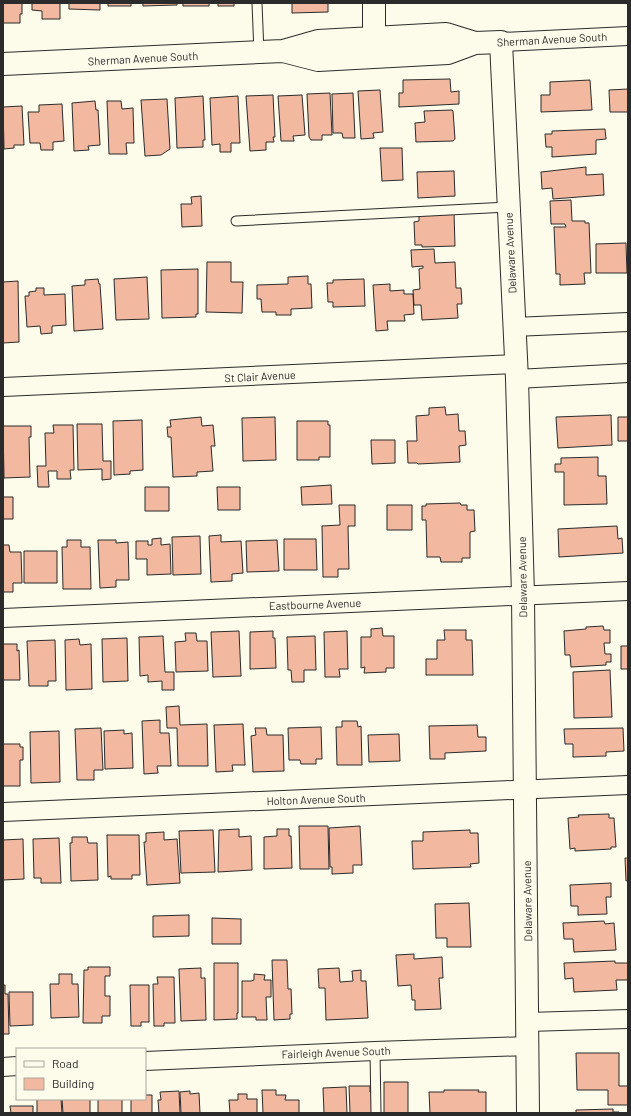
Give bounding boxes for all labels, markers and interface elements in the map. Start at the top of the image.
street label: Sherman Avenue South [497,30,608,48]
street label: Sherman Avenue South [88,49,199,67]
street label: Delaware Avenue [501,212,519,294]
street label: St Clair Avenue [224,368,296,384]
street label: Delaware Avenue [515,536,529,618]
street label: Eastbourne Avenue [269,596,361,612]
street label: Holton Avenue South [266,791,366,807]
street label: Delaware Avenue [520,860,534,942]
street label: Fairleigh Avenue South [281,1044,391,1060]
legend [16,1048,146,1100]
text: Road [52,1056,79,1070]
text: Building [52,1076,94,1090]

